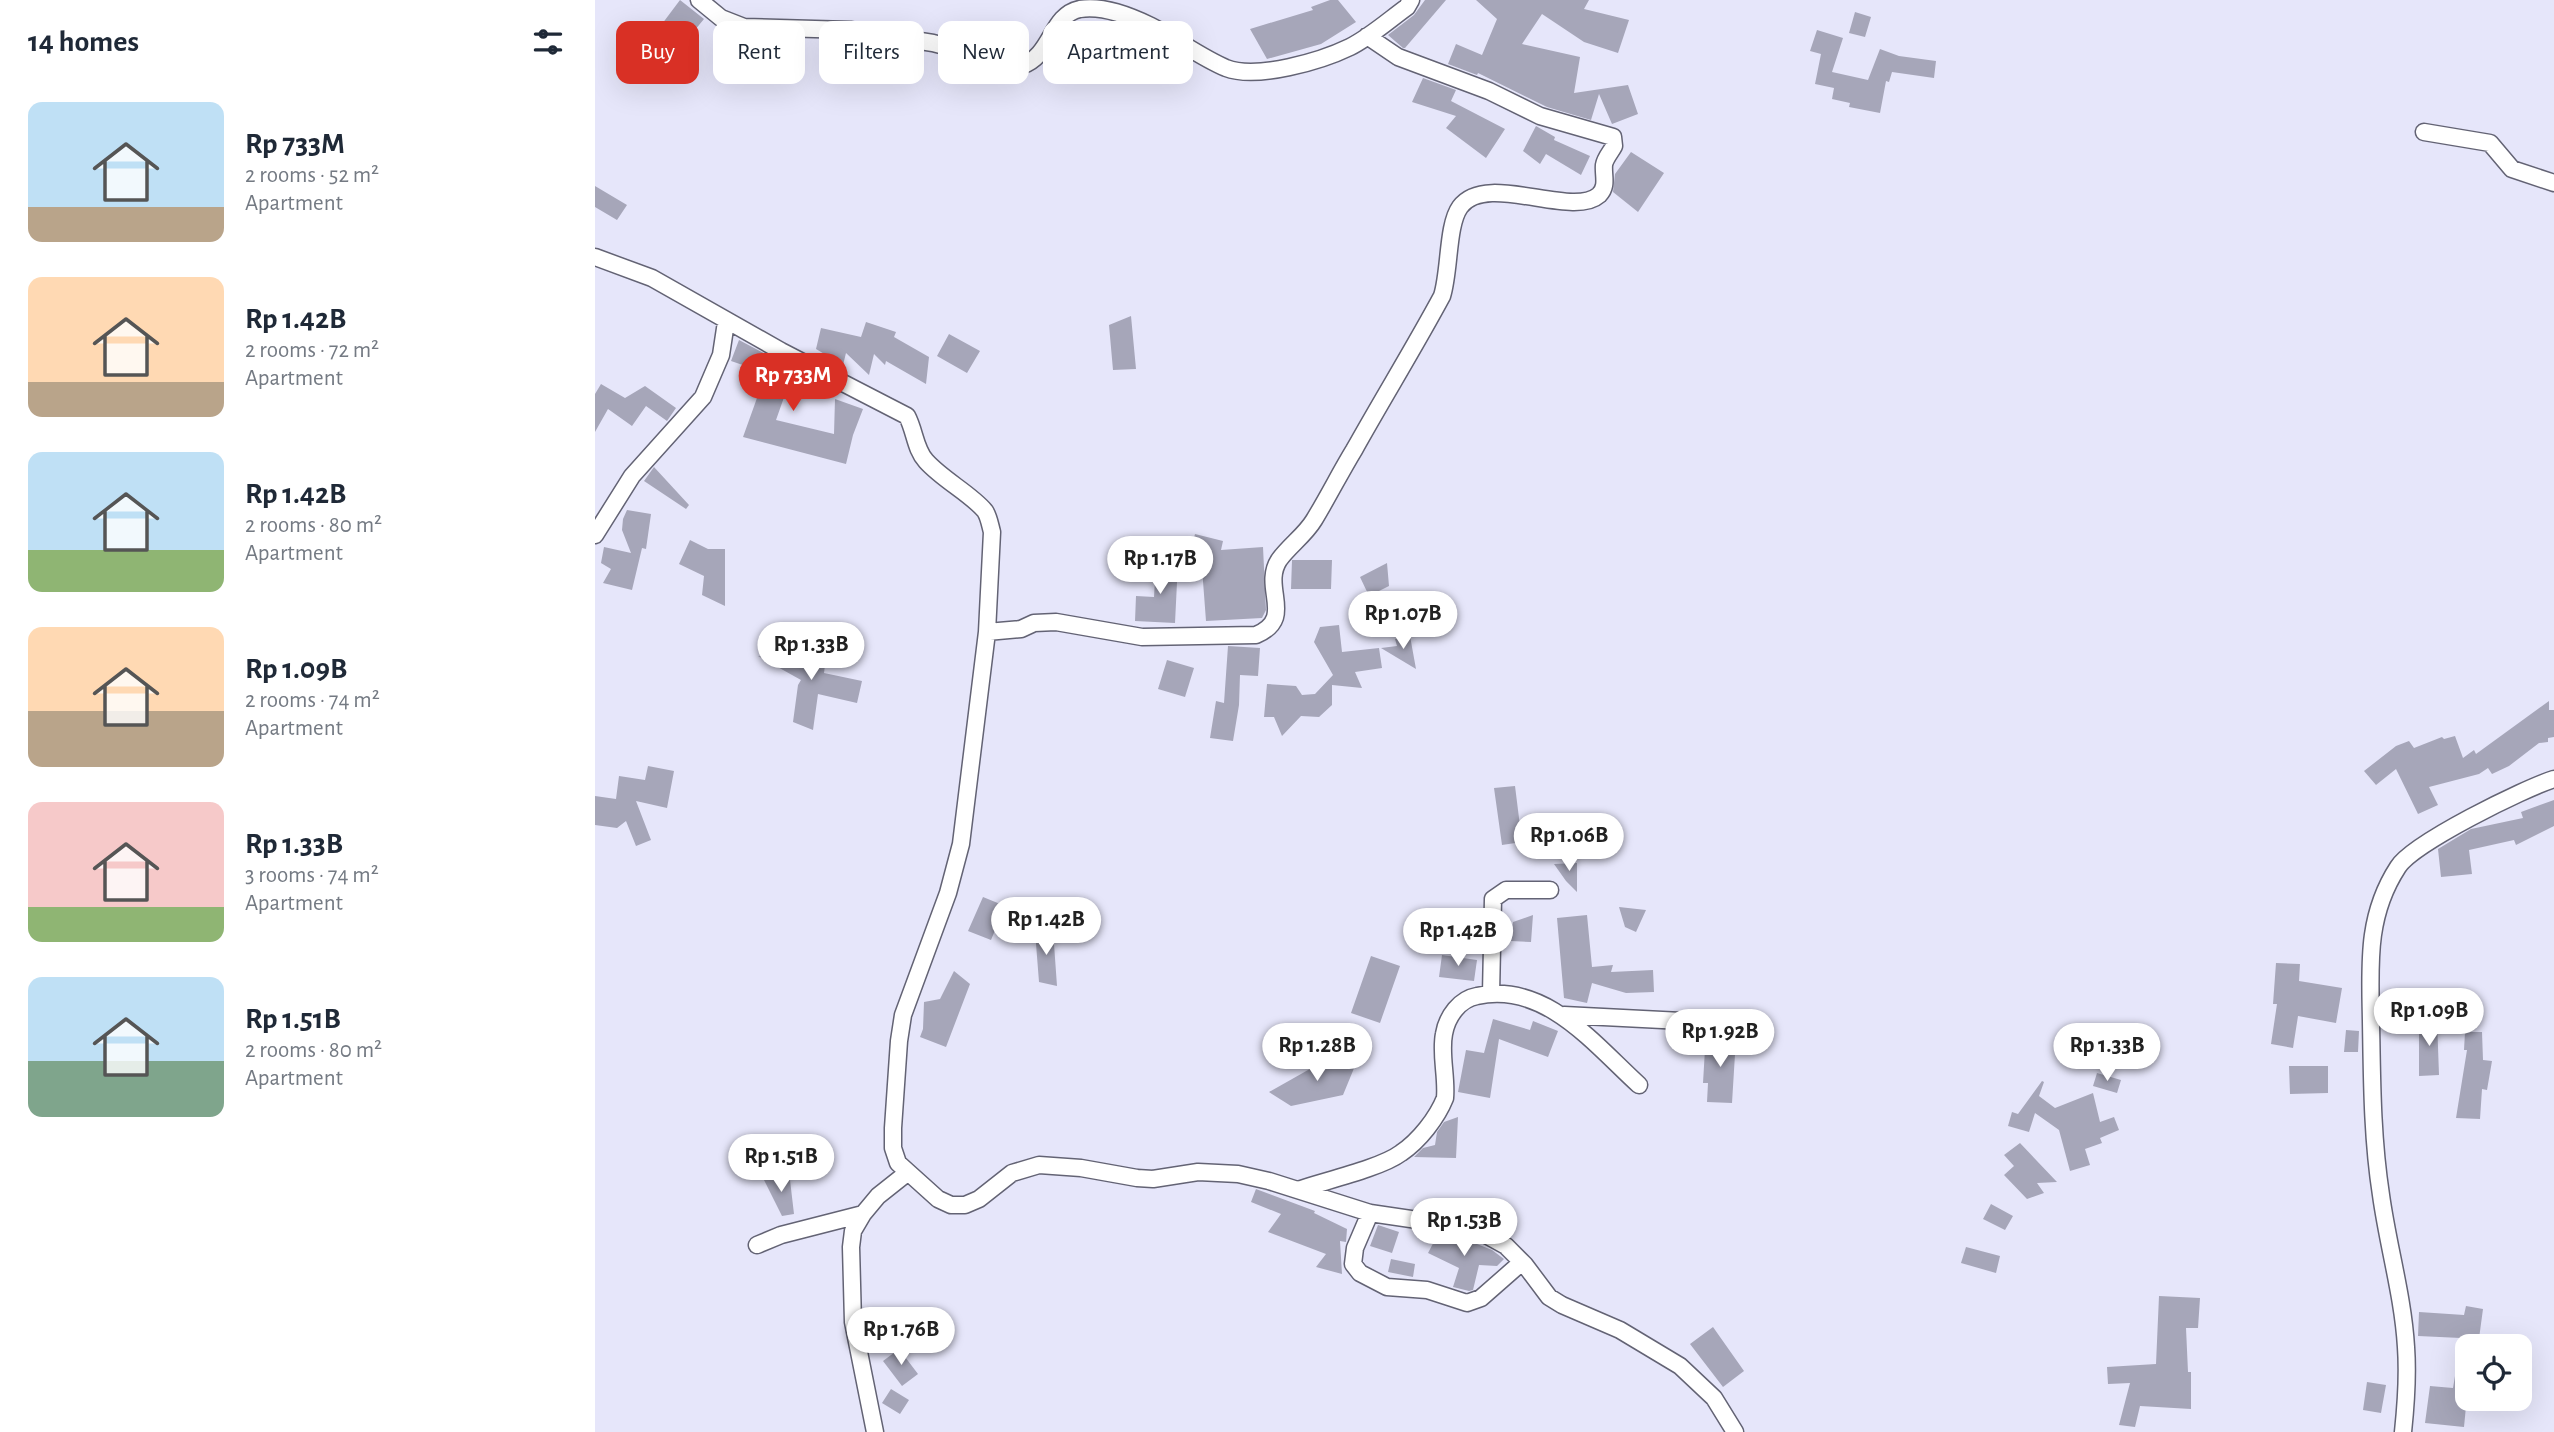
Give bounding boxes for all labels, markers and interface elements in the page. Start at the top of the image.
chip: Buy [616,21,699,84]
chip: Rent [713,21,805,84]
chip: Filters [819,21,924,84]
chip: New [938,21,1029,84]
chip: Apartment [1043,21,1193,84]
icon: filters [529,23,567,61]
text: 14 homes [28,27,139,57]
text: Rp 733M [245,129,345,159]
icon: home [84,130,168,214]
text: 2 rooms · 52 m² [245,164,379,187]
text: Apartment [245,192,343,215]
text: Rp 1.42B [245,304,346,334]
icon: home [84,305,168,389]
text: 2 rooms · 72 m² [245,339,379,362]
pin: Rp 733M [728,354,858,413]
text: Rp 733M [755,364,831,387]
text: Apartment [245,367,343,390]
text: Rp 1.42B [245,479,346,509]
icon: home [84,480,168,564]
text: 2 rooms · 80 m² [245,514,382,537]
pin: Rp 1.17B [1088,536,1232,596]
text: Apartment [245,542,343,565]
text: Rp 1.17B [1123,547,1197,570]
pin: Rp 1.07B [1331,592,1475,651]
text: Rp 1.07B [1364,602,1442,625]
pin: Rp 1.33B [739,622,883,682]
text: Rp 1.33B [773,633,849,656]
text: Rp 1.09B [245,654,347,684]
icon: home [84,655,168,739]
text: 2 rooms · 74 m² [245,689,380,712]
text: Apartment [245,717,343,740]
pin: Rp 1.06B [1497,814,1641,873]
text: Rp 1.06B [1530,824,1608,847]
text: Rp 1.33B [245,829,343,859]
icon: home [84,830,168,914]
text: 3 rooms · 74 m² [245,864,379,887]
text: Apartment [245,892,343,915]
pin: Rp 1.42B [974,898,1118,957]
text: Rp 1.42B [1007,908,1085,931]
pin: Rp 1.42B [1386,908,1530,968]
text: Rp 1.42B [1419,919,1497,942]
pin: Rp 1.09B [2357,988,2501,1048]
text: Rp 1.09B [2390,999,2468,1022]
text: Rp 1.51B [245,1004,341,1034]
icon: home [84,1005,168,1089]
pin: Rp 1.92B [1648,1010,1792,1069]
text: Rp 1.92B [1681,1020,1759,1043]
pin: Rp 1.28B [1245,1024,1389,1083]
pin: Rp 1.33B [2035,1024,2179,1083]
text: Rp 1.28B [1278,1034,1356,1057]
text: Rp 1.33B [2069,1034,2145,1057]
text: 2 rooms · 80 m² [245,1039,382,1062]
text: Apartment [245,1067,343,1090]
pin: Rp 1.51B [709,1134,853,1194]
text: Rp 1.51B [744,1145,818,1168]
pin: Rp 1.53B [1392,1198,1536,1258]
text: Rp 1.53B [1426,1209,1502,1232]
pin: Rp 1.76B [829,1308,973,1367]
text: Rp 1.76B [863,1318,939,1341]
map controls [2455,1334,2532,1411]
button: locate [2455,1334,2532,1411]

